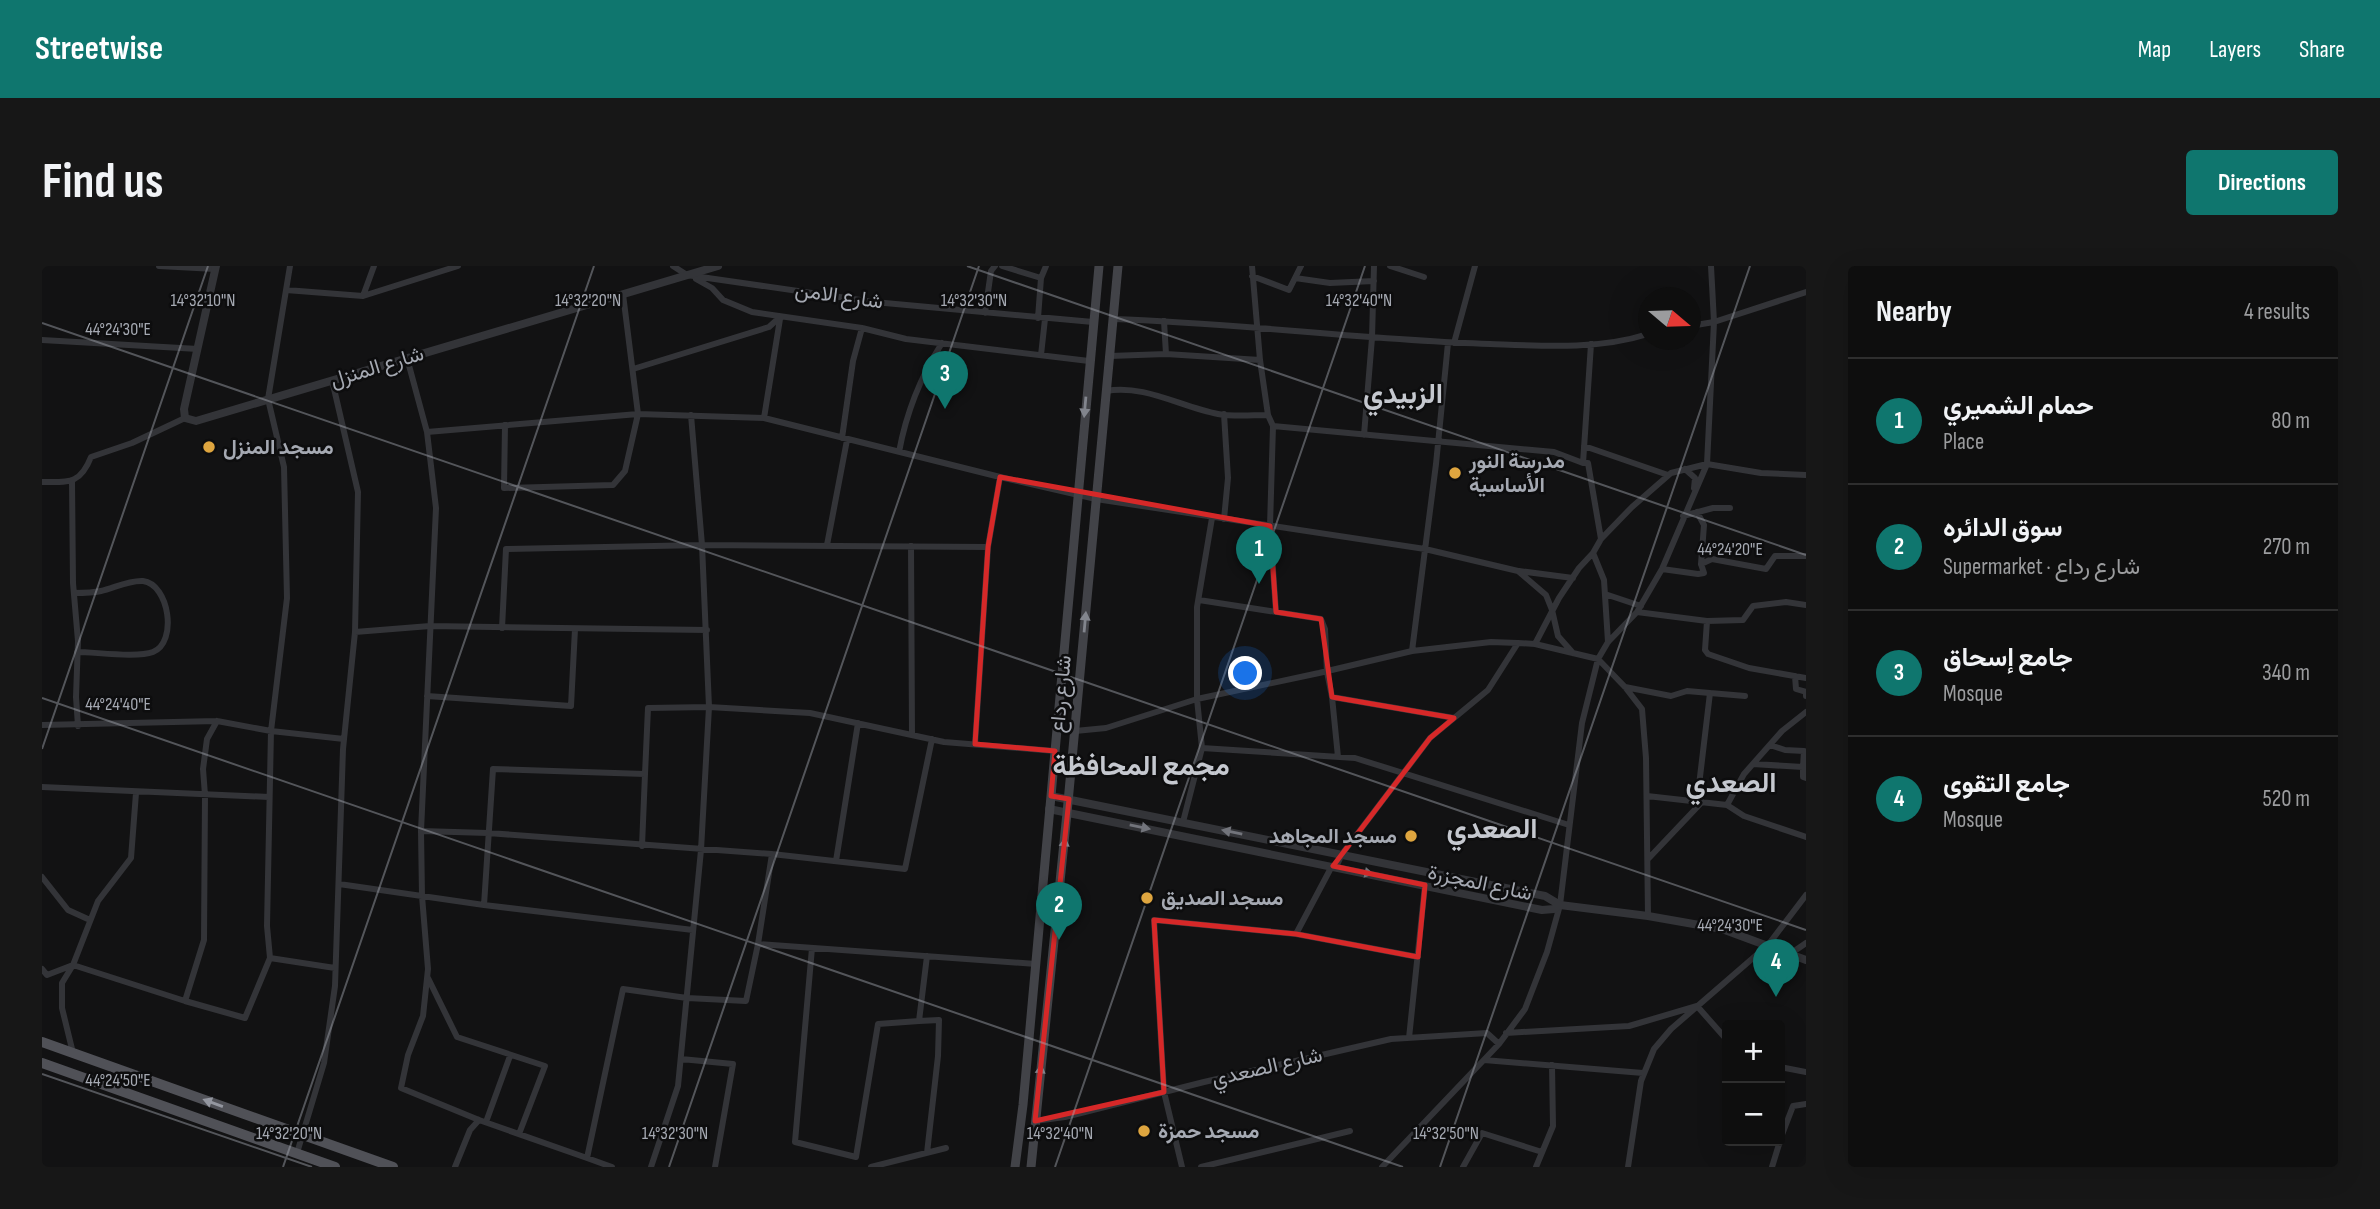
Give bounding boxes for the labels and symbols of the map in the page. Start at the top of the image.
street label: شارع الامن [793,277,885,316]
north arrow [1638,287,1701,350]
text: 14°32'10"N [170,290,236,311]
text: 14°32'20"N [555,290,621,311]
text: 14°32'30"N [941,290,1007,311]
text: 14°32'40"N [1326,290,1392,311]
text: 44°24'30"E [85,319,151,340]
street label: شارع المنزل [327,341,427,394]
pin: 3 [922,351,968,409]
district label: الزبيدي [1363,378,1443,417]
one-way arrow [1079,396,1090,418]
place label: مسجد المنزل [223,435,334,460]
marker: مسجد المنزل [201,439,217,455]
place label: مدرسة النور الأساسية [1468,449,1565,498]
marker: مدرسة النور الأساسية [1447,465,1463,481]
pin: 1 [1236,526,1282,584]
text: 44°24'20"E [1697,539,1763,560]
one-way arrow [1080,611,1091,633]
street label: شارع رداع [1045,654,1078,734]
your location [1228,656,1262,690]
text: 44°24'40"E [85,694,151,715]
district label: مجمع المحافظة [1052,750,1230,785]
district label: الصعدي [1685,767,1777,806]
district label: الصعدي [1446,813,1538,852]
one-way arrow [1129,822,1151,833]
place label: مسجد المجاهد [1269,824,1397,849]
one-way arrow [1221,826,1243,837]
marker: مسجد المجاهد [1403,828,1419,844]
one-way arrow [1058,837,1069,859]
street label: شارع المجزرة [1425,860,1534,907]
one-way arrow [1352,867,1374,878]
pin: 2 [1036,882,1082,940]
place label: مسجد الصديق [1161,886,1283,911]
marker: مسجد الصديق [1139,890,1155,906]
text: 44°24'30"E [1697,915,1763,936]
pin: 4 [1753,939,1799,997]
street label: شارع الصعدي [1209,1042,1326,1096]
one-way arrow [1035,1064,1046,1086]
text: 44°24'50"E [85,1070,151,1091]
one-way arrow [203,1097,224,1108]
place label: مسجد حمزة [1158,1119,1259,1144]
text: 14°32'20"N [256,1123,322,1144]
text: 14°32'30"N [642,1123,708,1144]
text: 14°32'40"N [1027,1123,1093,1144]
marker: مسجد حمزة [1136,1123,1152,1139]
text: 14°32'50"N [1413,1123,1479,1144]

